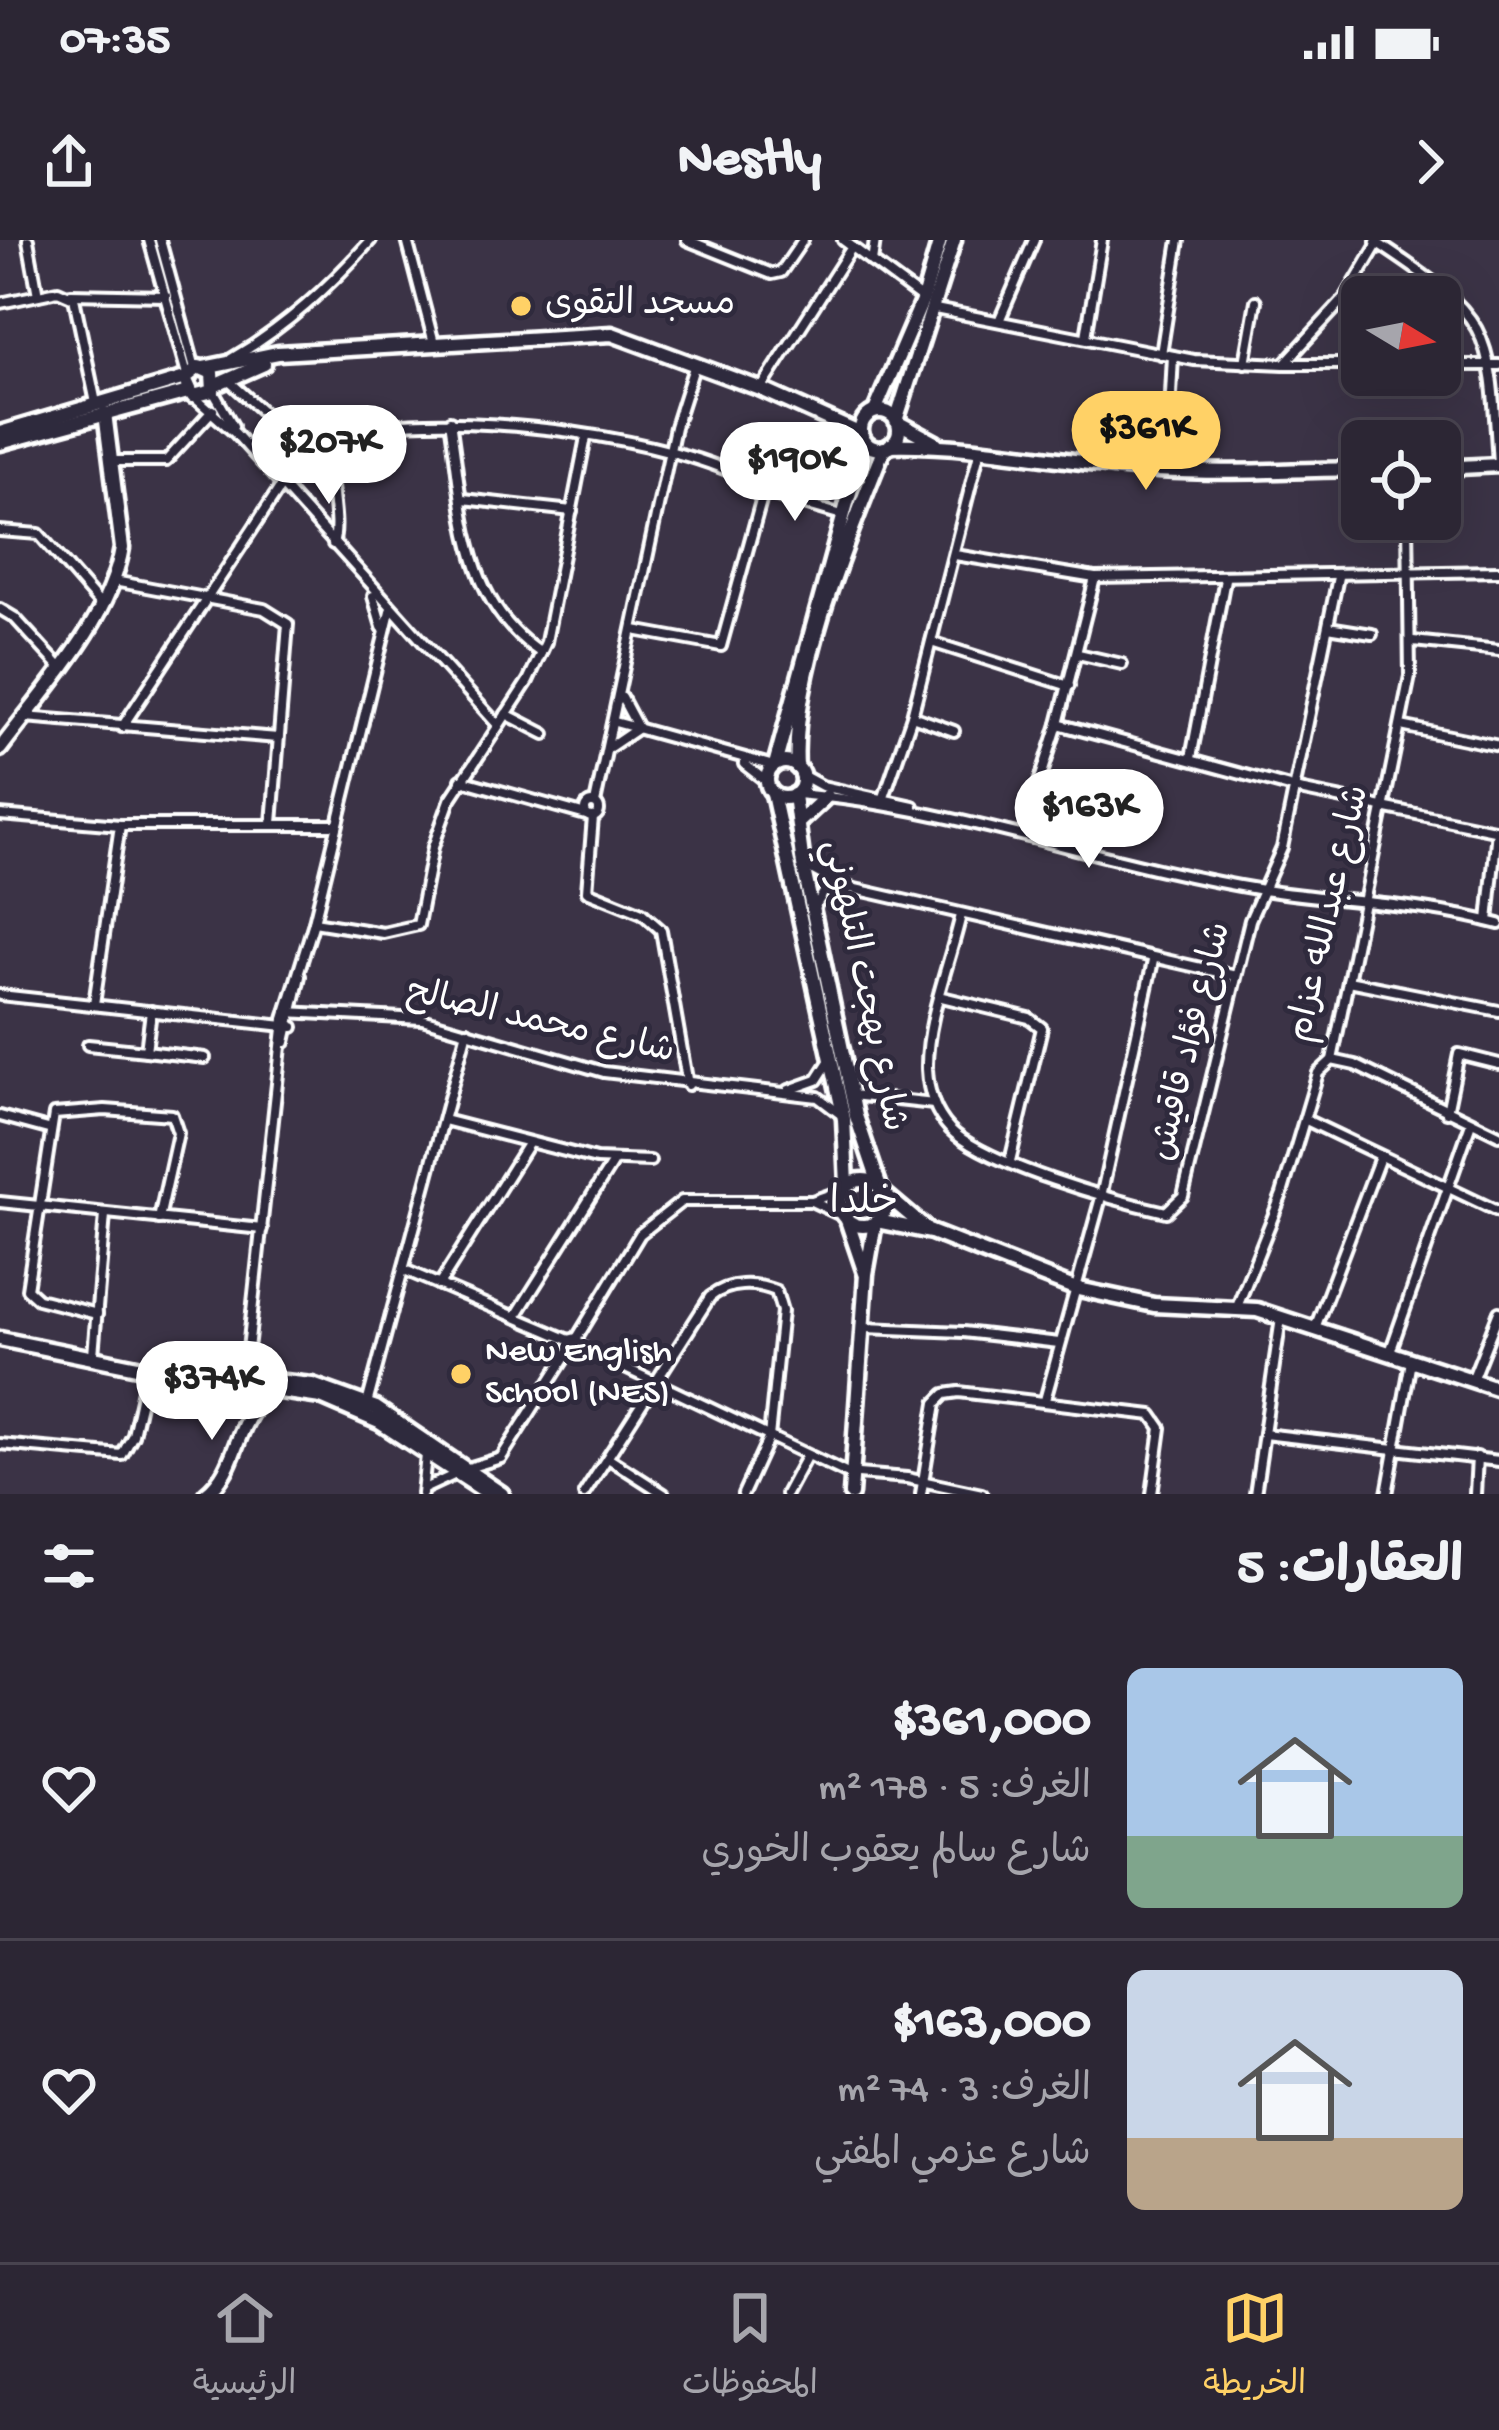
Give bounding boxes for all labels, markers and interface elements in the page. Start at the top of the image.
text: 07:35 [60,16,170,69]
icon: share [36,129,102,195]
icon: forward [1397,129,1463,195]
text: Nestly [678,130,821,194]
north arrow [1341,276,1461,396]
map controls [1341,276,1461,540]
place label: مسجد التقوى [545,285,735,328]
marker: مسجد التقوى [508,293,534,319]
pin: $361K [1062,391,1230,493]
pin: $207K [245,405,413,507]
text: $361K [1099,407,1193,453]
button: locate [1341,420,1461,540]
text: $207K [279,421,379,467]
pin: $190K [711,422,879,524]
text: $190K [747,438,843,484]
pin: $163K [1005,769,1173,871]
street label: شارع عبدالله عزام [1281,781,1381,1047]
text: $163K [1042,785,1136,831]
street label: شارع بهجت التلهوني [806,836,914,1137]
street label: شارع فؤاد قاقيش [1143,918,1243,1166]
street label: شارع محمد الصالح [402,972,678,1076]
district label: خلدا [830,1182,898,1228]
place label: New English School (NES) [485,1332,672,1416]
pin: $374K [128,1341,296,1443]
text: $374K [163,1357,261,1403]
marker: New English School (NES) [448,1361,474,1387]
icon: filters [36,1533,102,1599]
text: العقارات: 5 [1237,1541,1463,1601]
text: $361,000 [892,1694,1091,1754]
icon: home [1223,1716,1367,1860]
icon: heart [36,1755,102,1821]
text: الغرف: 5 · 178 m² [819,1767,1091,1813]
text: شارع سالم يعقوب الخوري [701,1831,1091,1877]
text: $163,000 [892,1996,1091,2056]
icon: home [1223,2018,1367,2162]
icon: heart [36,2057,102,2123]
text: الغرف: 3 · 74 m² [837,2069,1091,2115]
text: شارع عزمي المفتي [814,2133,1091,2179]
tab: الرئيسية [193,2285,296,2411]
tab: المحفوظات [682,2285,818,2411]
tab: الخريطة [1203,2285,1306,2411]

